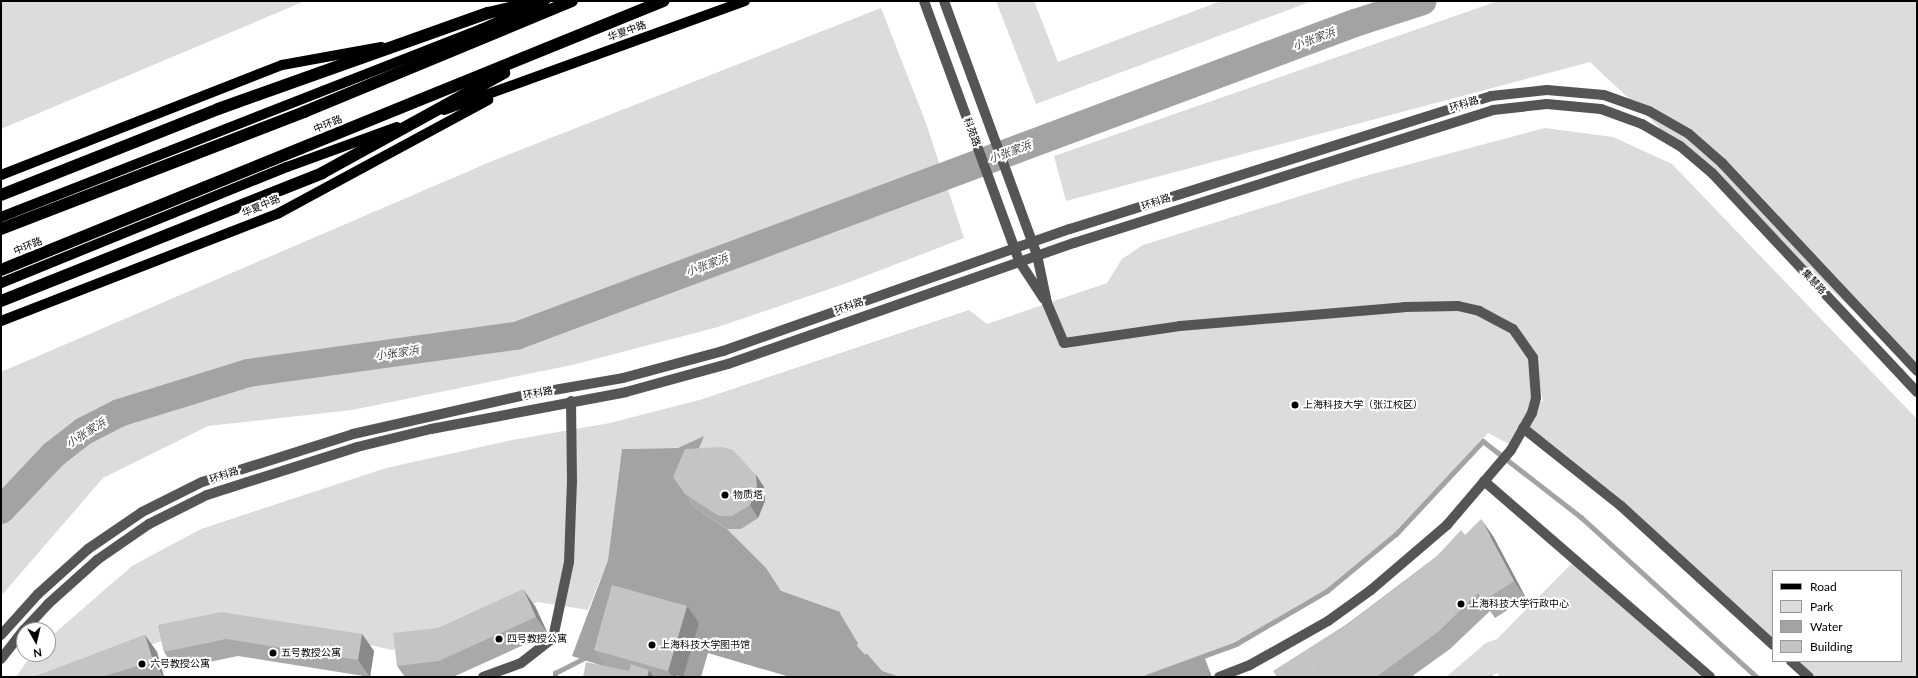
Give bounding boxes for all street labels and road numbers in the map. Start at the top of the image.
street label: 华夏中路 [606,19,648,43]
street label: 环科路 [1448,94,1480,114]
street label: 中环路 [312,113,344,135]
street label: 科苑路 [961,116,983,148]
street label: 环科路 [1140,192,1172,212]
street label: 华夏中路 [240,193,282,219]
street label: 中环路 [12,235,44,257]
street label: 集慧路 [1799,267,1829,297]
street label: 环科路 [833,295,865,317]
street label: 环科路 [522,384,554,402]
street label: 环科路 [208,465,240,485]

